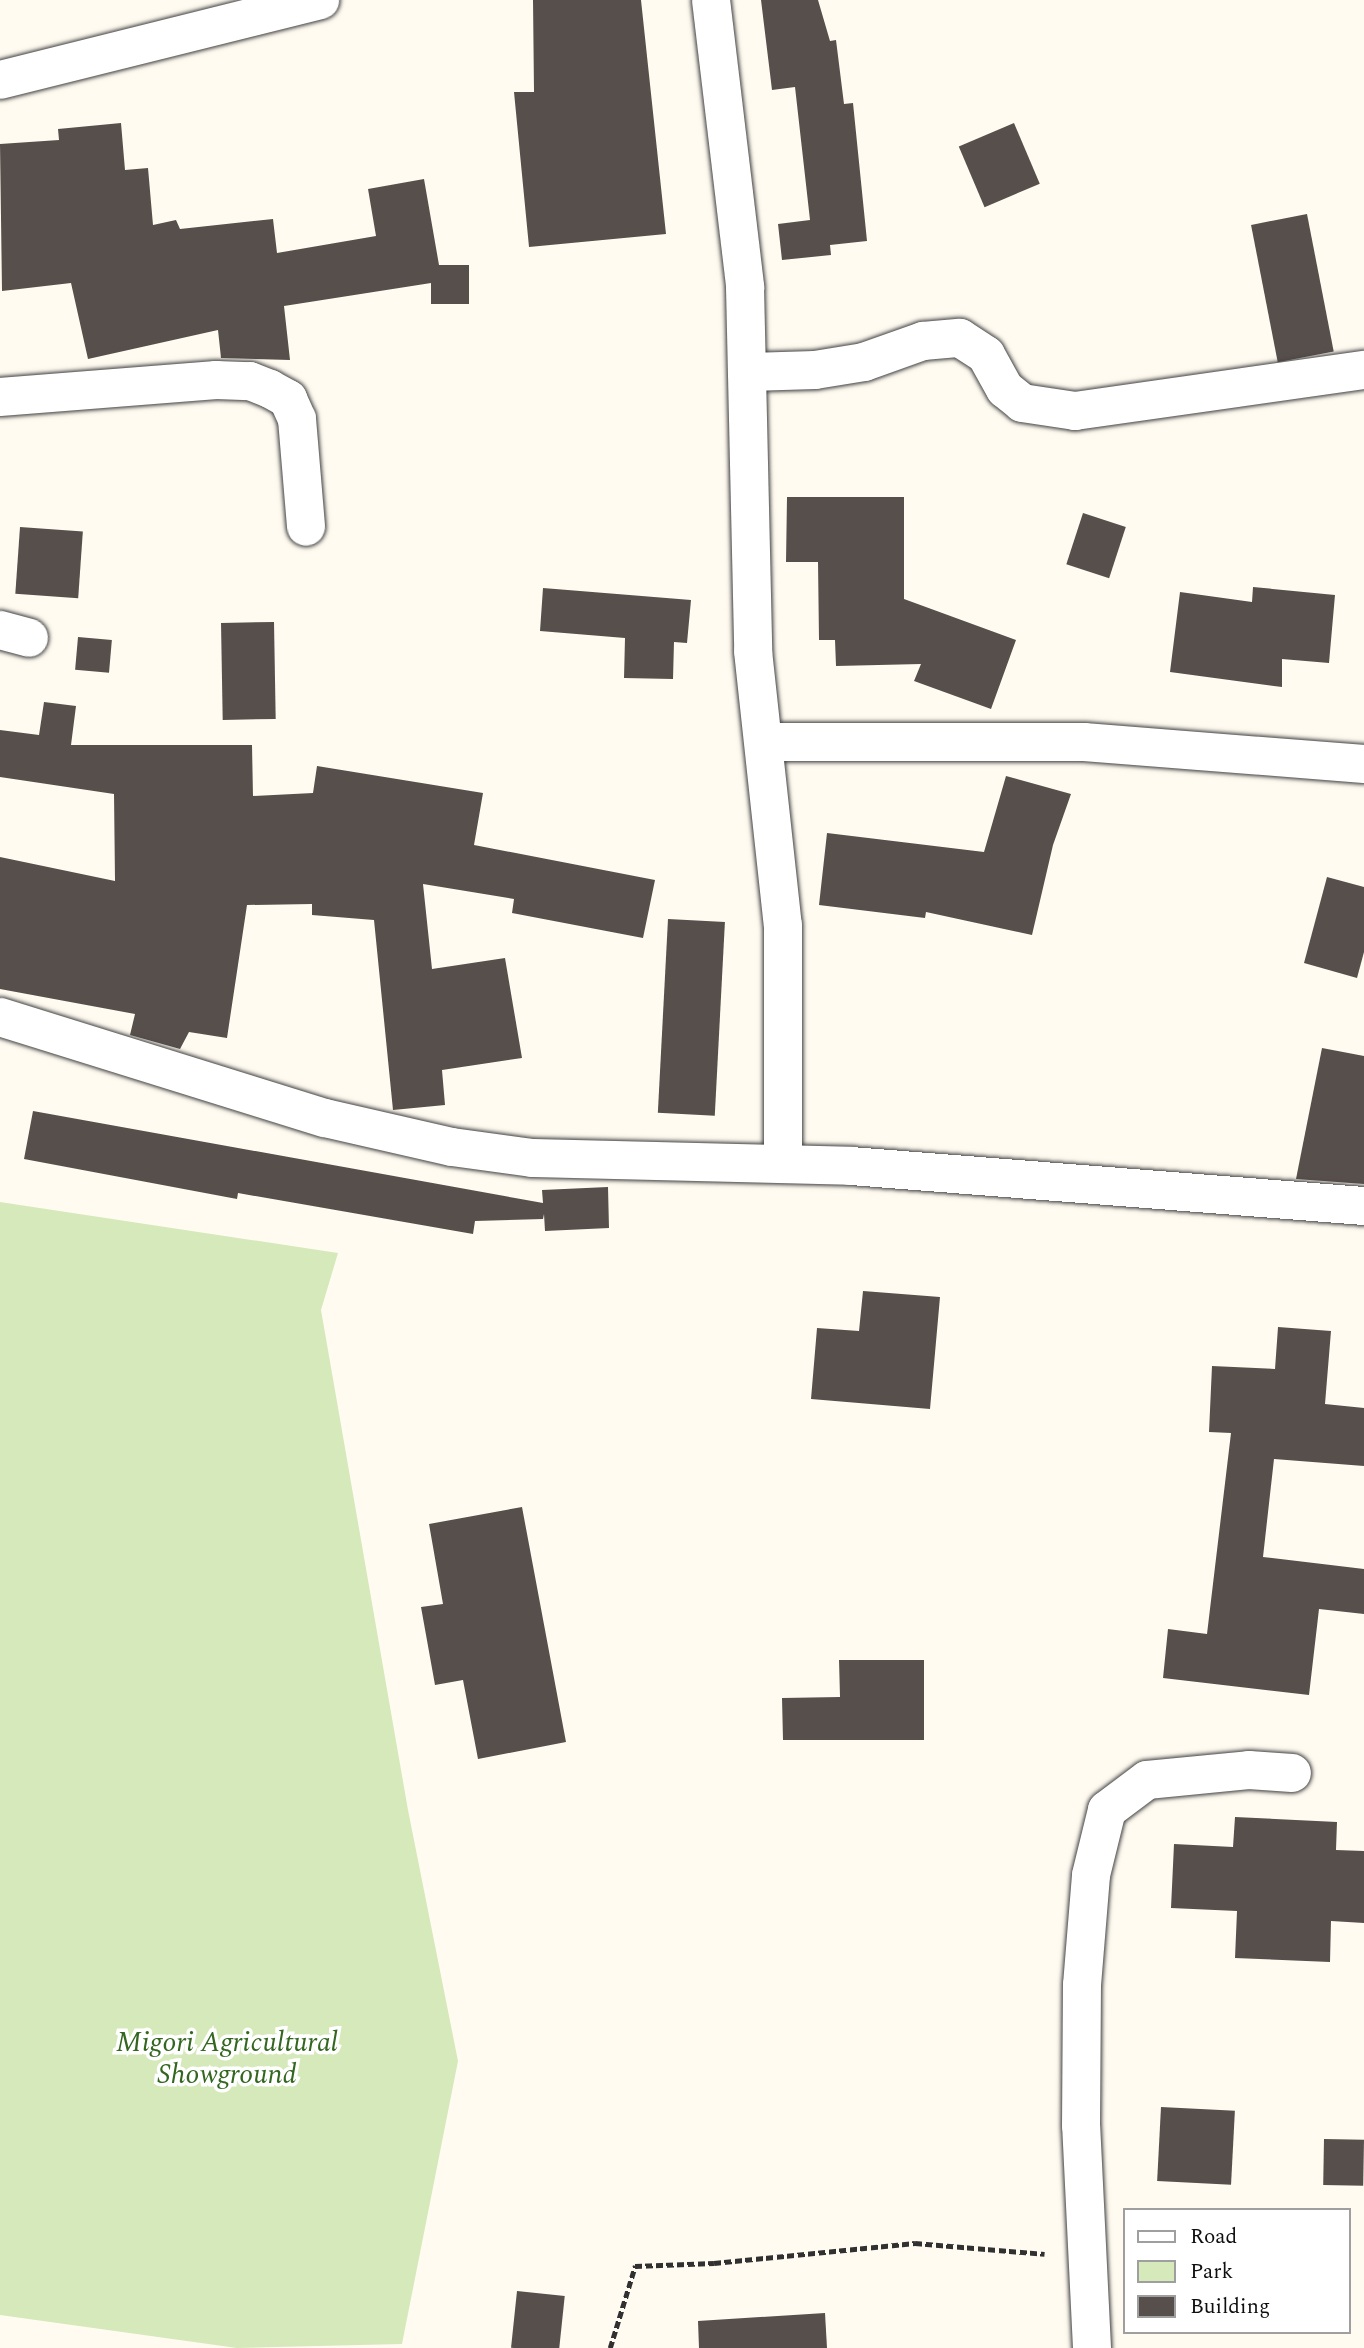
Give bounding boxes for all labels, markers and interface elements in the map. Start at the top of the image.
park label: Migori Agricultural Showground [116,2026,338,2092]
legend [1122,2208,1350,2334]
text: Road [1190,2221,1237,2253]
text: Park [1190,2256,1233,2288]
text: Building [1190,2291,1270,2323]

